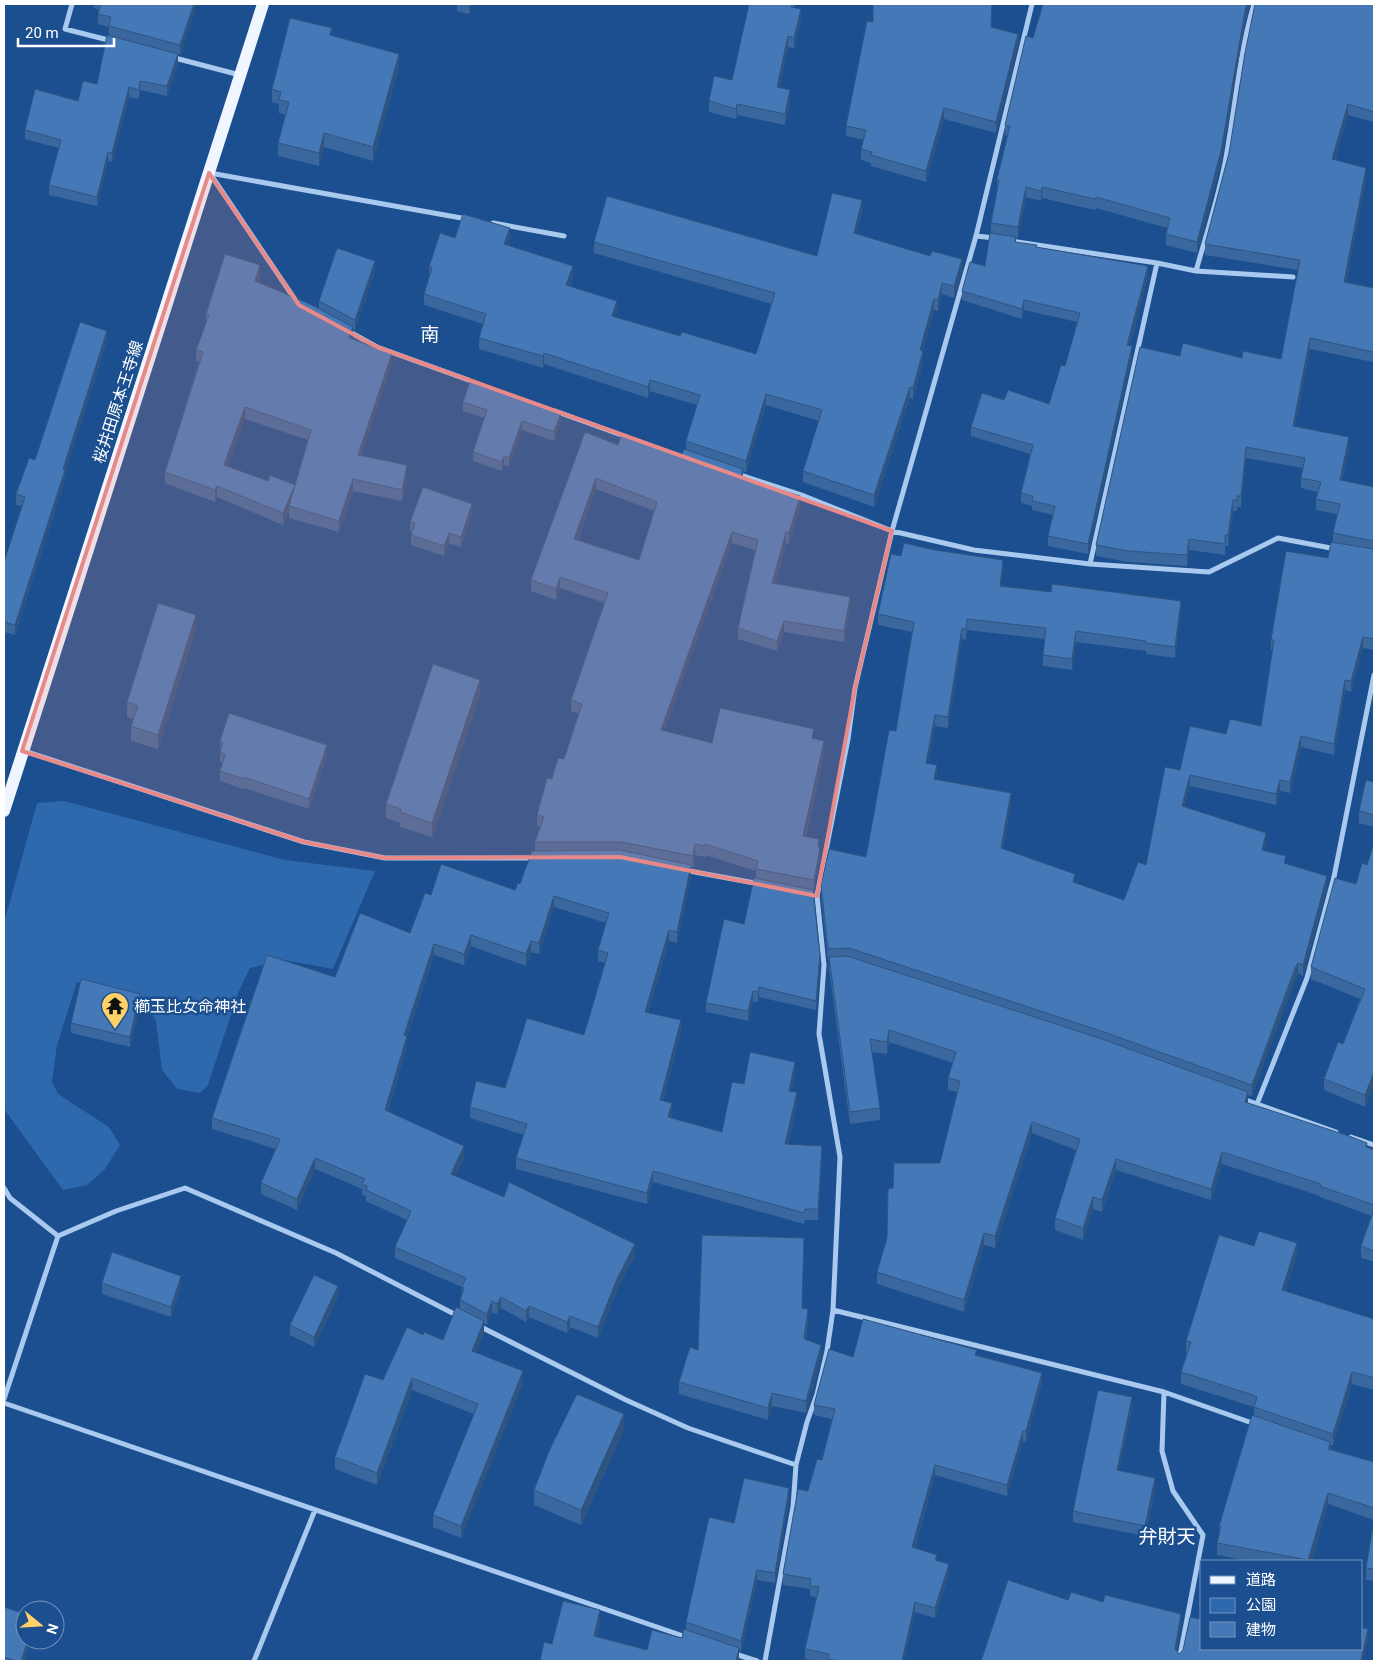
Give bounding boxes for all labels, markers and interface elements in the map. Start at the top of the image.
scale bar [18,15,114,47]
text: 20 m [25,24,59,42]
district label: 南 [420,323,440,346]
street label: 桜井田原本王寺線 [89,338,147,466]
temple icon: 櫛玉比女命神社 [100,991,130,1030]
place label: 櫛玉比女命神社 [134,997,246,1016]
district label: 弁財天 [1138,1525,1196,1548]
legend [1200,1560,1363,1650]
text: 道路 [1246,1571,1276,1589]
text: 公園 [1246,1596,1276,1614]
north arrow [15,1600,65,1650]
text: 建物 [1246,1621,1276,1639]
text: N [43,1622,62,1636]

